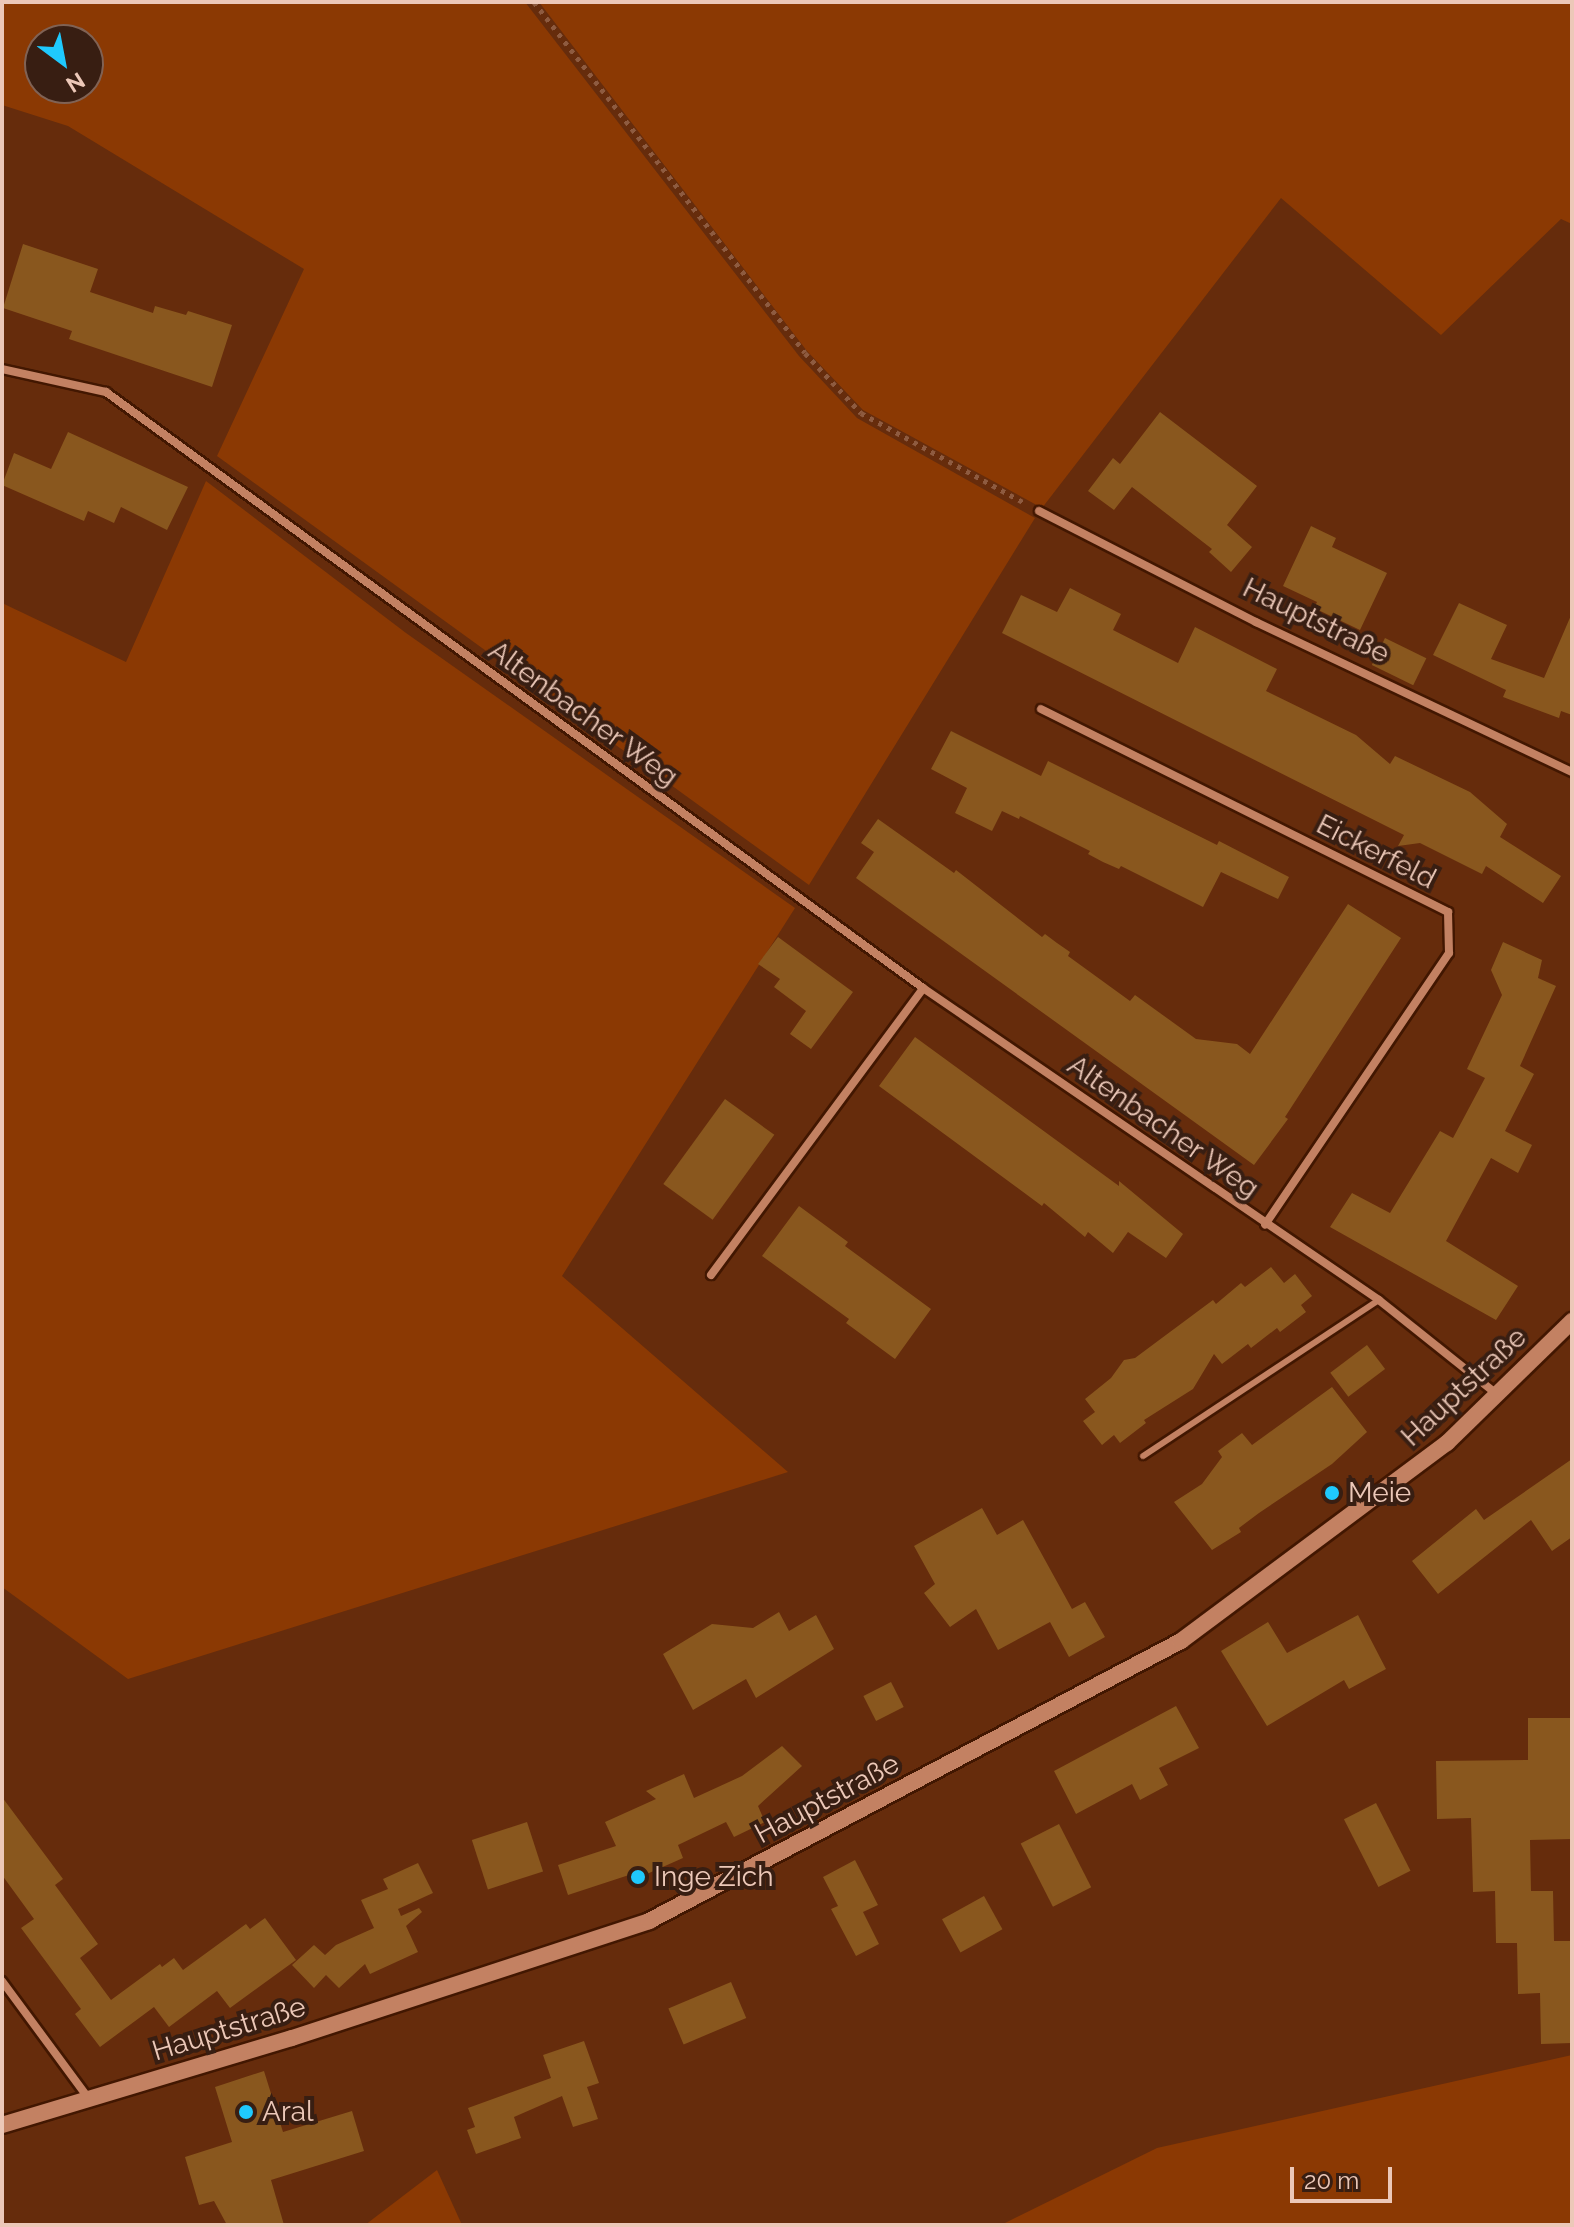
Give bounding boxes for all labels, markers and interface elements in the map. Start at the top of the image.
north arrow [24,24,104,104]
text: N [62,67,90,98]
street label: Hauptstraße [1237,571,1395,671]
street label: Altenbacher Weg [481,634,685,794]
street label: Eickerfeld [1311,808,1441,896]
street label: Altenbacher Weg [1060,1048,1266,1206]
street label: Hauptstraße [1395,1321,1533,1453]
place label: Meie [1348,1476,1411,1510]
marker: Meie [1323,1484,1341,1502]
street label: Hauptstraße [749,1747,905,1851]
place label: Inge Zich [654,1860,774,1894]
marker: Inge Zich [629,1868,647,1886]
street label: Hauptstraße [148,1990,310,2068]
place label: Aral [262,2095,314,2129]
marker: Aral [237,2103,255,2121]
scale bar [1294,2151,1396,2201]
text: 20 m [1304,2166,1359,2195]

